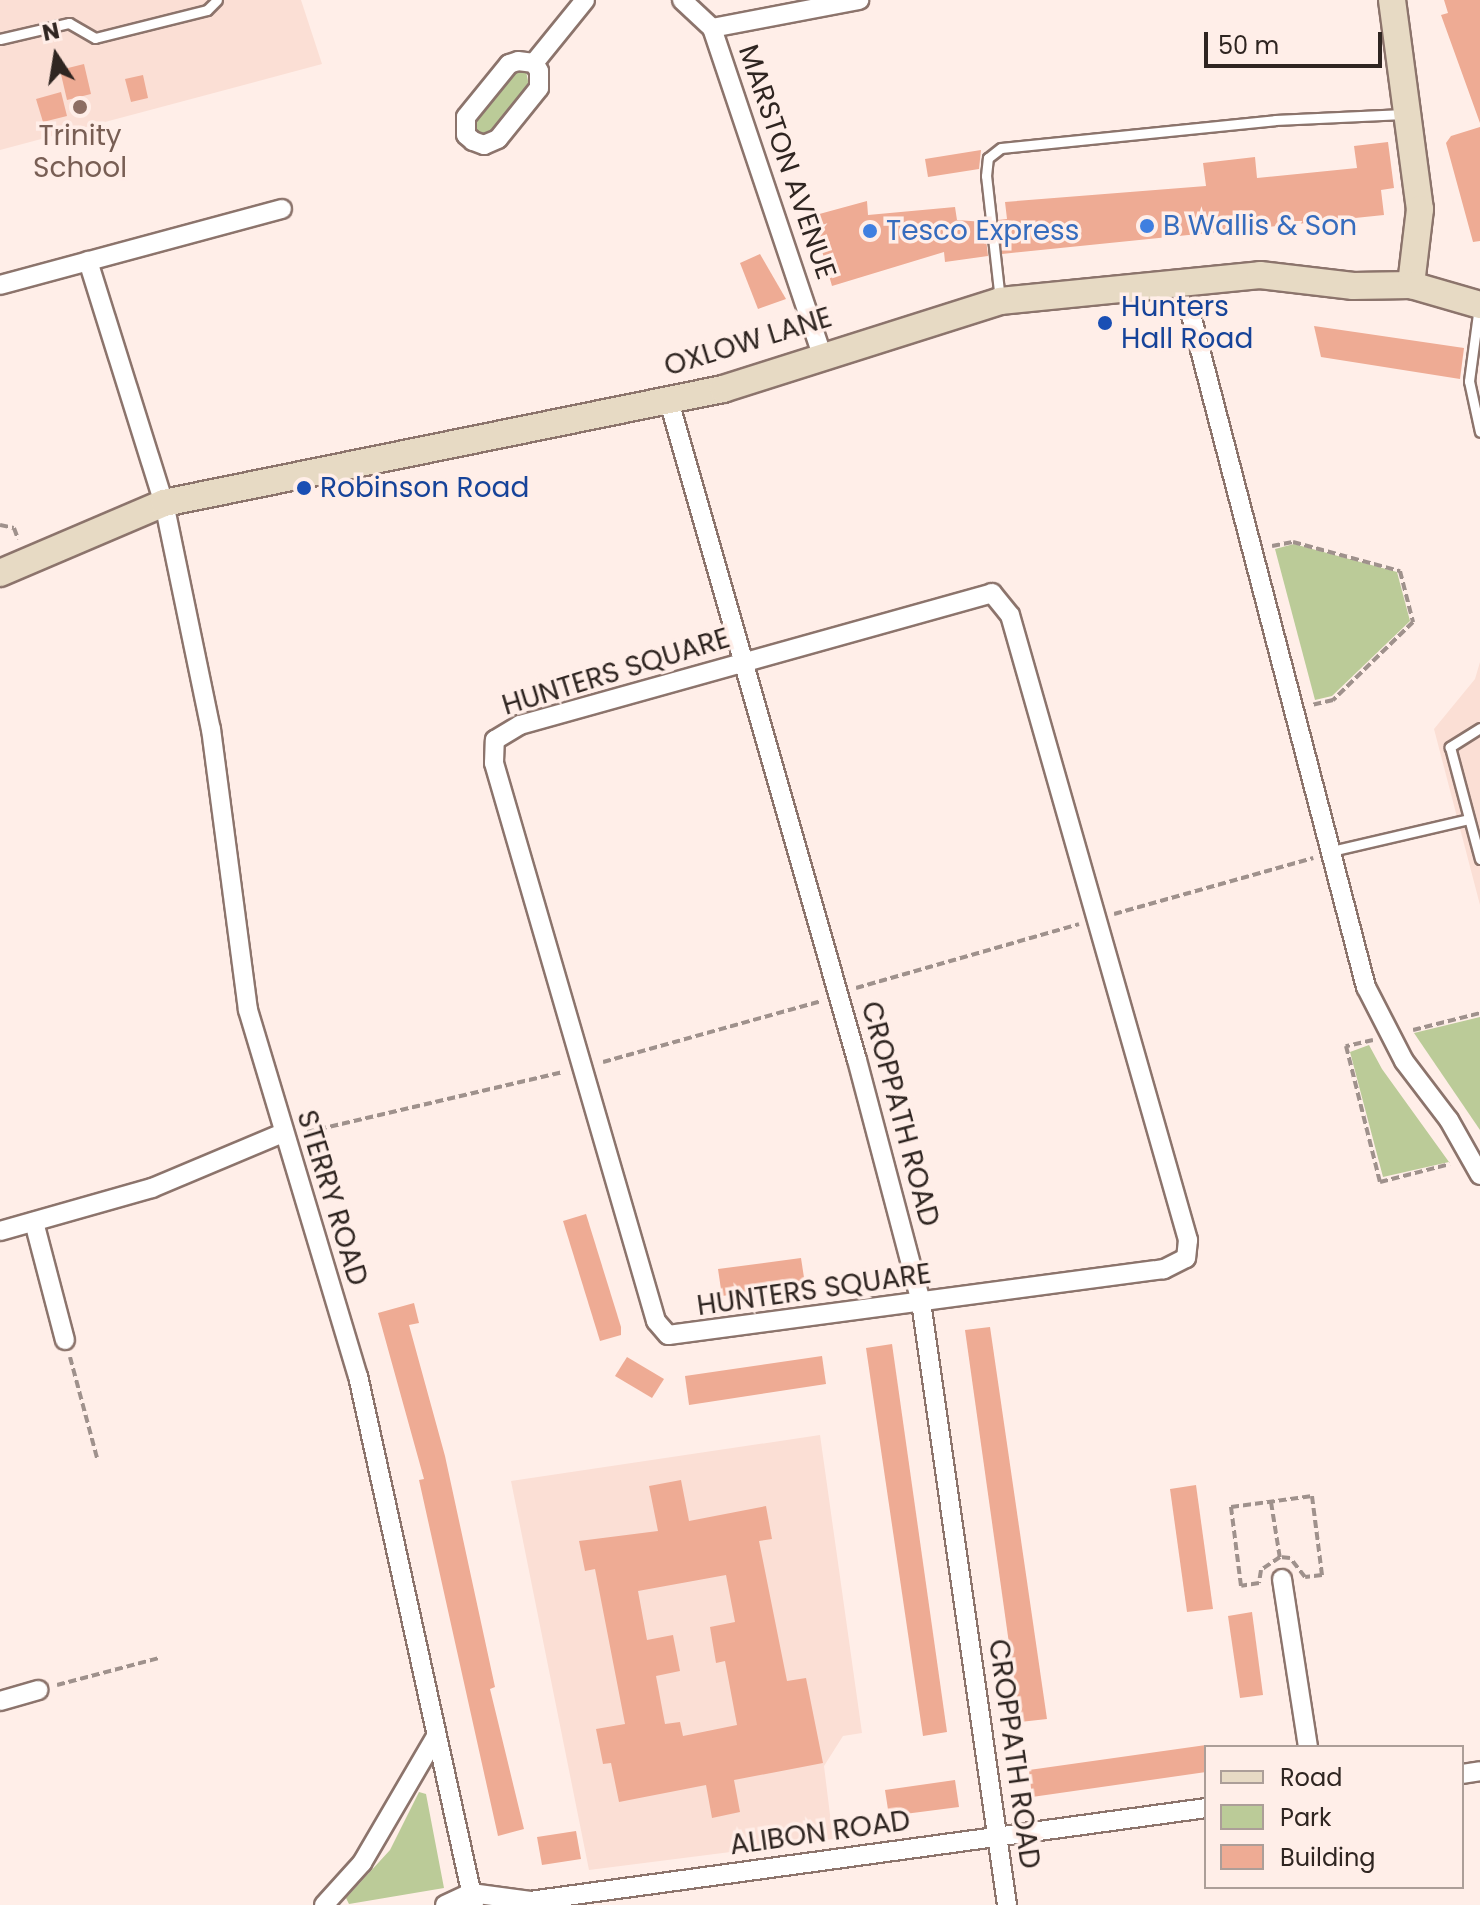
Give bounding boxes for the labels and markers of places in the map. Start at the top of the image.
marker: Trinity School [71,98,89,116]
place label: Trinity School [33,119,127,185]
place label: B Wallis & Son [1163,209,1357,243]
place label: Tesco Express [886,214,1079,248]
marker: B Wallis & Son [1138,217,1156,235]
marker: Tesco Express [861,222,879,240]
place label: Hunters Hall Road [1121,290,1253,356]
marker: Hunters Hall Road [1096,314,1114,332]
place label: Robinson Road [320,471,529,505]
marker: Robinson Road [295,479,313,497]

